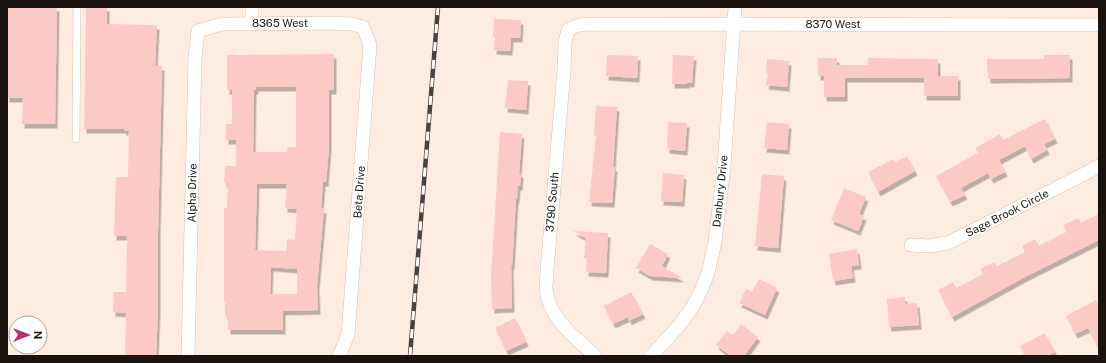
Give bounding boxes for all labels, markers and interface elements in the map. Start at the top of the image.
street label: 8365 West [252,17,308,29]
street label: 8370 West [805,18,861,30]
street label: Danbury Drive [710,154,730,228]
street label: Alpha Drive [185,163,199,223]
street label: Beta Drive [351,165,367,219]
street label: 3790 South [543,172,561,232]
street label: Sage Brook Circle [963,187,1051,239]
north arrow [8,315,48,355]
text: N [32,331,44,339]

